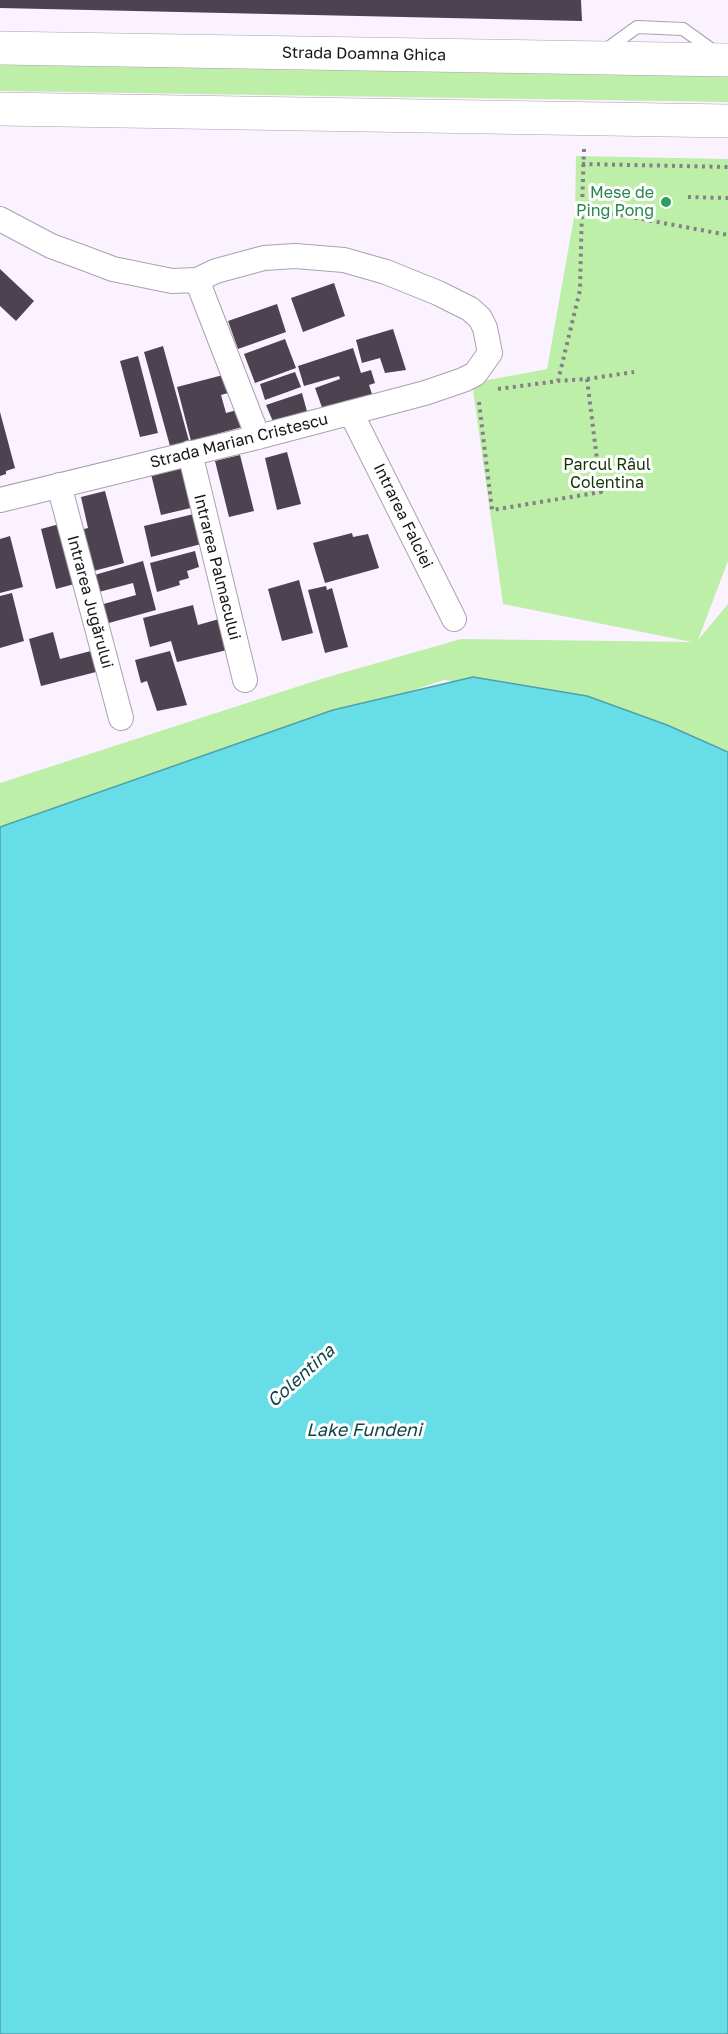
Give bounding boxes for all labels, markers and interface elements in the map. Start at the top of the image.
street label: Strada Doamna Ghica [282,43,446,65]
place label: Mese de Ping Pong [576,183,654,221]
marker: Mese de Ping Pong [659,195,673,209]
street label: Strada Marian Cristescu [148,410,330,472]
park label: Parcul Râul Colentina [563,455,651,493]
street label: Intrarea Falciei [369,460,437,572]
street label: Intrarea Palmacului [190,492,244,642]
street label: Intrarea Jugărului [63,533,117,671]
water label: Colentina [263,1340,339,1412]
water label: Lake Fundeni [306,1419,422,1441]

